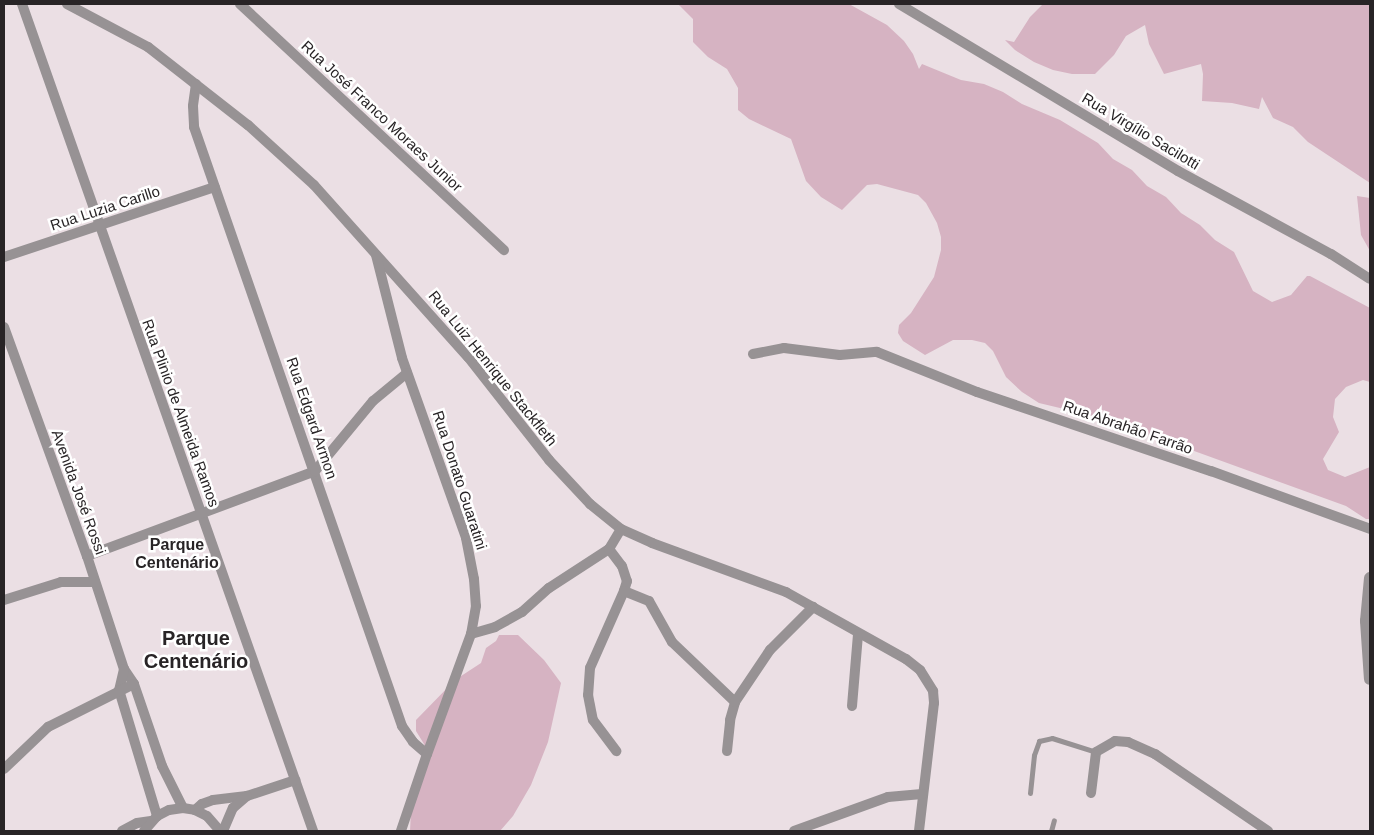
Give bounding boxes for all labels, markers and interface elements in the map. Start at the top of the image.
street label: Rua José Franco Moraes Junior [298,37,466,195]
street label: Rua Virgílio Sacilotti [1079,89,1203,173]
street label: Rua Luzia Carillo [48,182,162,234]
street label: Rua Luiz Henrique Stackfleth [425,287,561,449]
street label: Rua Plinio de Almeida Ramos [138,316,224,510]
street label: Rua Edgard Armon [283,354,341,482]
street label: Rua Abrahão Farrão [1060,396,1196,458]
street label: Rua Donato Guaratini [429,408,491,552]
street label: Avenida José Rossi [48,427,110,557]
district label: Parque Centenário [135,535,219,573]
district label: Parque Centenário [144,626,248,673]

